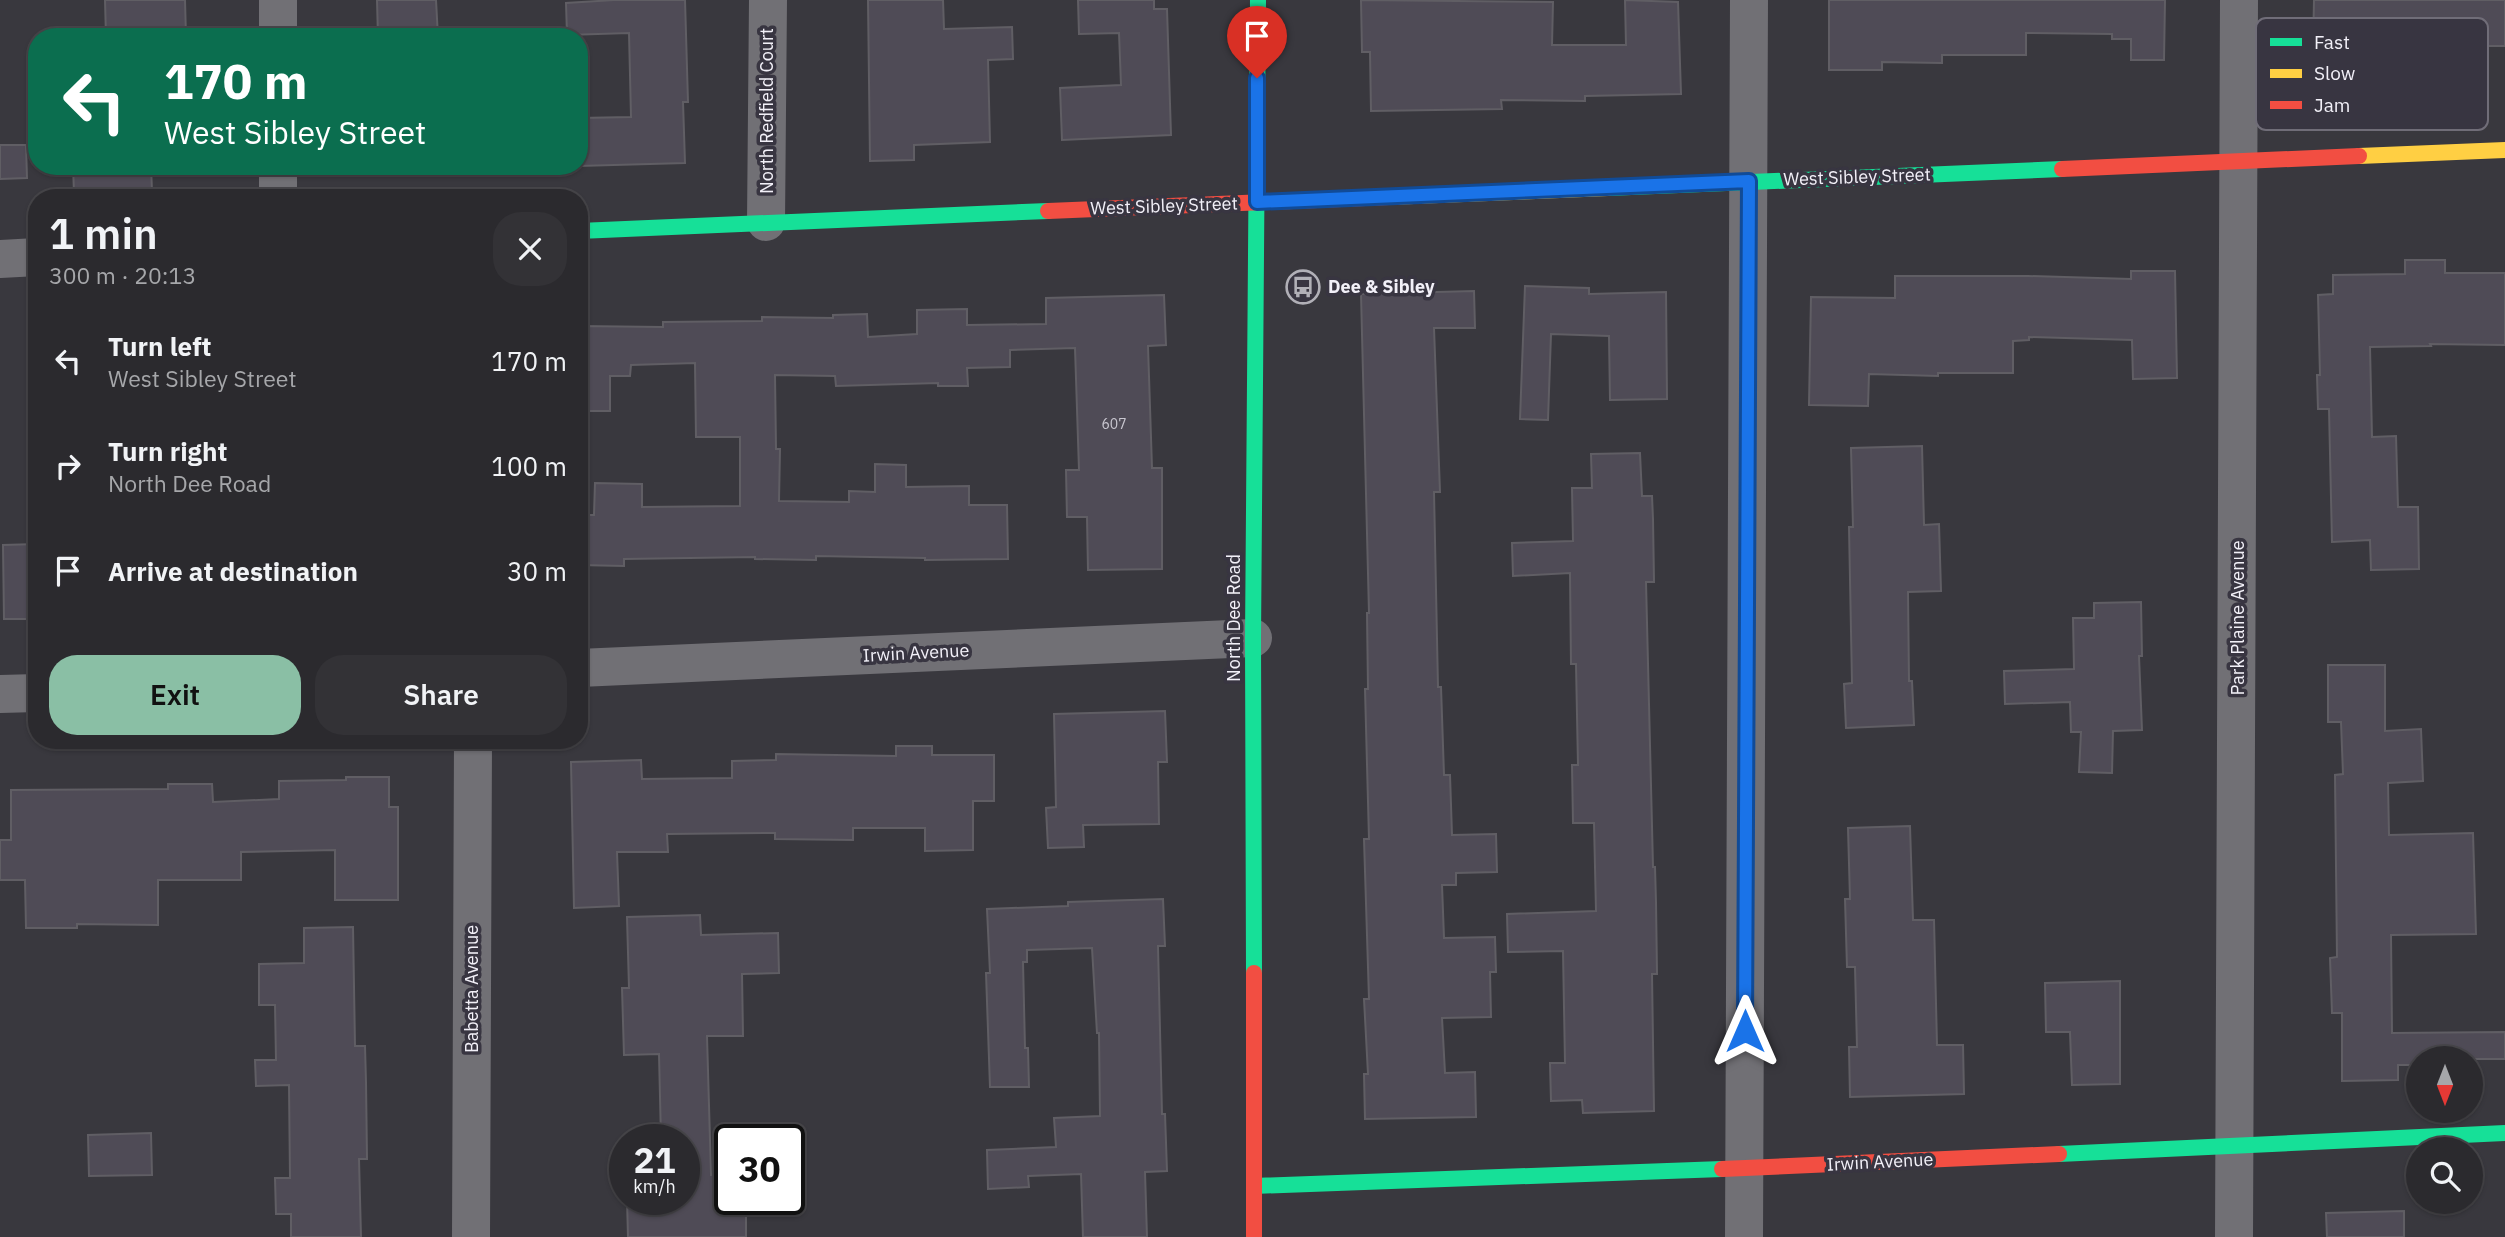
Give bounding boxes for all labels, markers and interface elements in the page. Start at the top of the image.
pin [1227,6,1287,78]
icon: arrive [1238,17,1276,55]
legend [2256,18,2488,130]
street label: North Redfield Court [755,28,778,194]
text: Fast [2314,30,2350,54]
text: 170 m [164,49,308,112]
icon: left [49,56,140,147]
text: Slow [2314,61,2355,85]
text: Jam [2314,93,2350,117]
text: West Sibley Street [164,111,426,153]
street label: West Sibley Street [1783,162,1931,191]
street label: West Sibley Street [1090,191,1238,220]
text: 1 min [49,206,158,261]
button: close [493,212,567,286]
text: 300 m · 20:13 [49,260,196,290]
bus stop icon: Dee & Sibley [1284,268,1322,306]
place label: Dee & Sibley [1328,275,1435,298]
text: Turn left [108,329,211,363]
icon: left [49,342,87,380]
text: 170 m [491,344,567,378]
text: West Sibley Street [108,363,297,393]
house number: 607 [1101,415,1127,433]
text: Turn right [108,434,227,468]
icon: right [49,447,87,485]
text: 100 m [491,449,567,483]
text: North Dee Road [108,468,271,498]
street label: Park Plaine Avenue [2226,540,2249,696]
icon: arrive [49,552,87,590]
text: Arrive at destination [108,554,358,588]
text: 30 m [507,554,567,588]
street label: North Dee Road [1222,554,1245,682]
street label: Irwin Avenue [862,638,970,667]
button: Exit [49,655,301,735]
button: Share [315,655,567,735]
street label: Babetta Avenue [460,925,483,1053]
position arrow [1708,994,1782,1068]
north arrow [2406,1046,2483,1124]
map controls [2406,1046,2483,1214]
speed limit sign: 30 [714,1124,805,1215]
text: 21 [633,1137,676,1183]
button: search [2406,1137,2483,1214]
street label: Irwin Avenue [1826,1147,1934,1176]
text: km/h [633,1175,676,1198]

